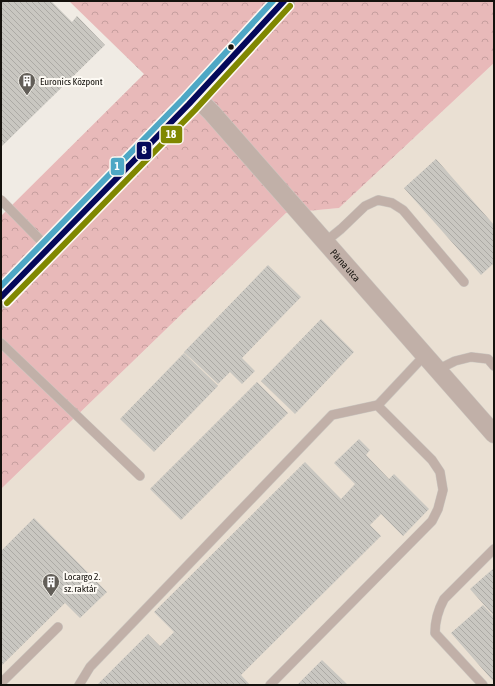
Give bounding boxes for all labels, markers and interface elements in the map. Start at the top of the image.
unlabelled marker [226,42,236,52]
building icon: Euronics Központ [17,71,37,96]
place label: Euronics Központ [40,76,103,87]
line badge: 18 [160,125,183,144]
text: 18 [166,128,176,140]
line badge: 8 [136,141,152,160]
text: 8 [141,144,147,156]
line badge: 1 [110,157,125,176]
text: 1 [114,160,120,172]
street label: Párna utca [328,247,362,284]
place label: Locargo 2. sz. raktár [64,571,100,594]
building icon: Locargo 2. sz. raktár [41,572,61,597]

